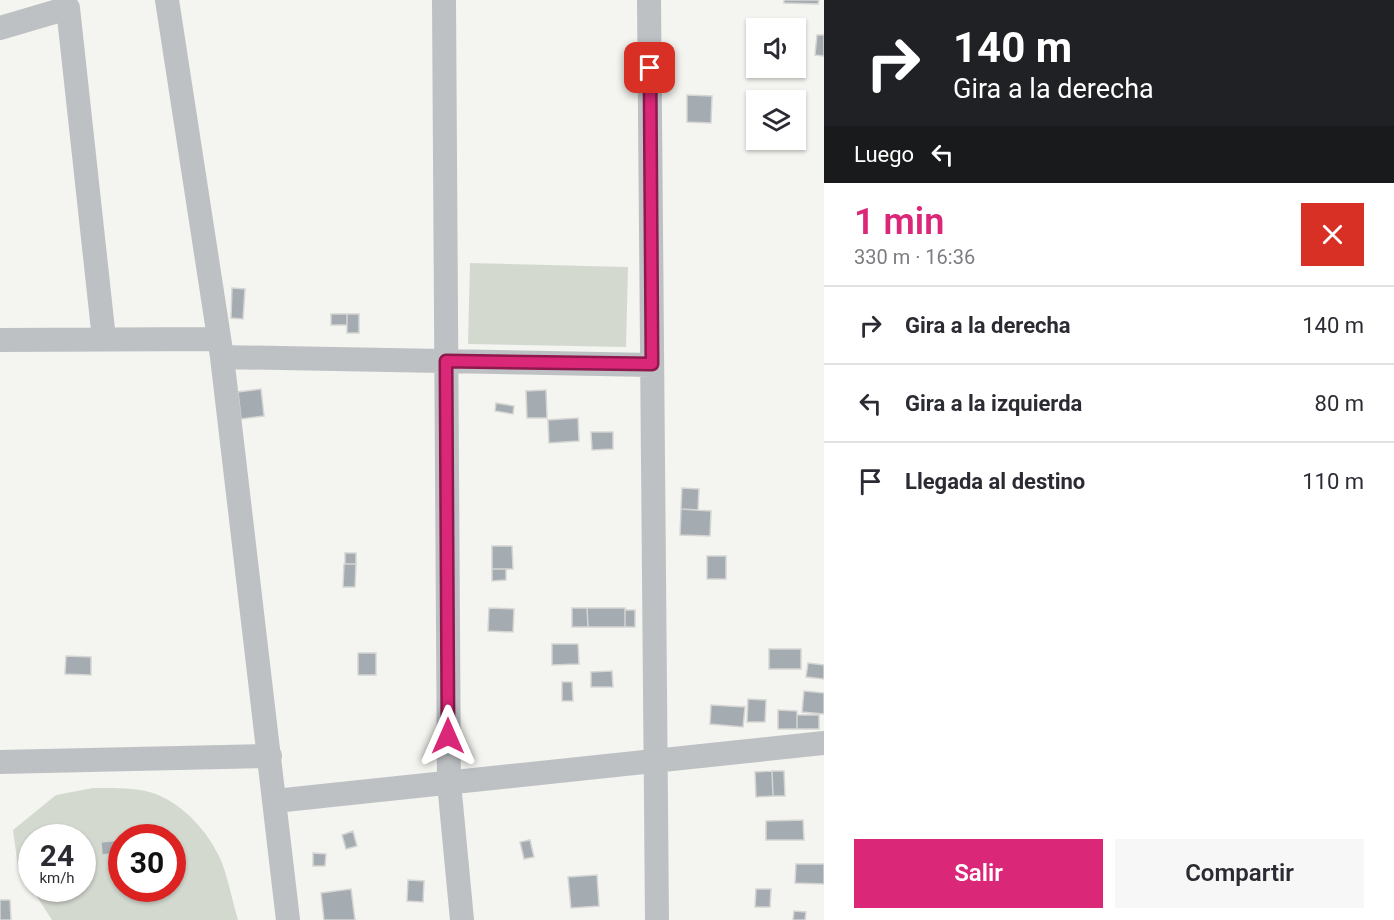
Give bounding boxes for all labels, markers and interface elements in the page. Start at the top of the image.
map controls [746,18,806,150]
button: sound [746,18,806,78]
text: 140 m [953,23,1072,72]
icon: right [854,24,932,102]
pin [624,42,675,93]
icon: arrive [633,51,666,84]
text: Gira a la derecha [953,73,1154,105]
button: layers [746,90,806,150]
icon: left [926,138,959,171]
text: Luego [854,142,914,167]
text: 1 min [854,201,944,243]
button: close [1301,203,1364,266]
text: 330 m · 16:36 [854,245,975,269]
icon: right [854,309,887,342]
text: Gira a la derecha [905,313,1071,338]
text: 140 m [1302,313,1364,338]
icon: left [854,387,887,420]
text: Gira a la izquierda [905,391,1082,416]
text: 80 m [1315,391,1364,416]
icon: arrive [854,465,887,498]
text: Llegada al destino [905,469,1085,494]
text: 110 m [1302,469,1364,494]
position arrow [416,704,480,768]
speed limit sign: 30 [108,824,186,902]
text: 24 [40,838,74,873]
button: Salir [854,839,1103,908]
button: Compartir [1115,839,1364,908]
text: km/h [39,869,75,887]

